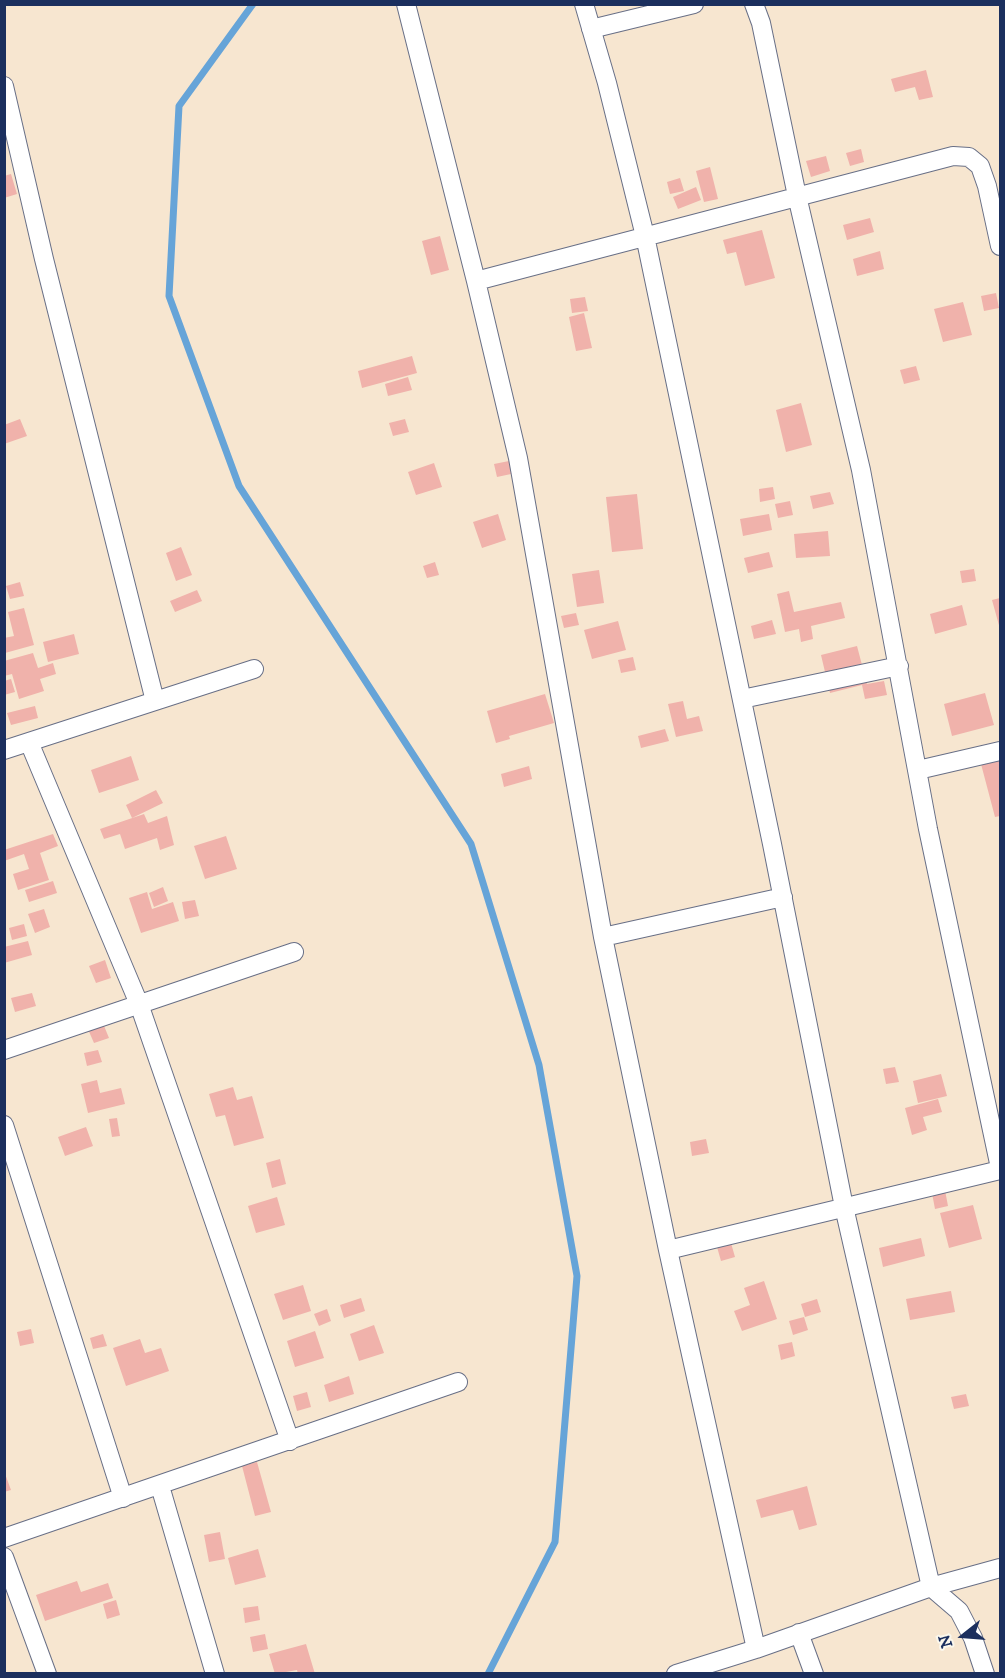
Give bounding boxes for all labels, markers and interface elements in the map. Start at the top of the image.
north arrow [933,1606,993,1666]
text: N [934,1632,957,1650]

